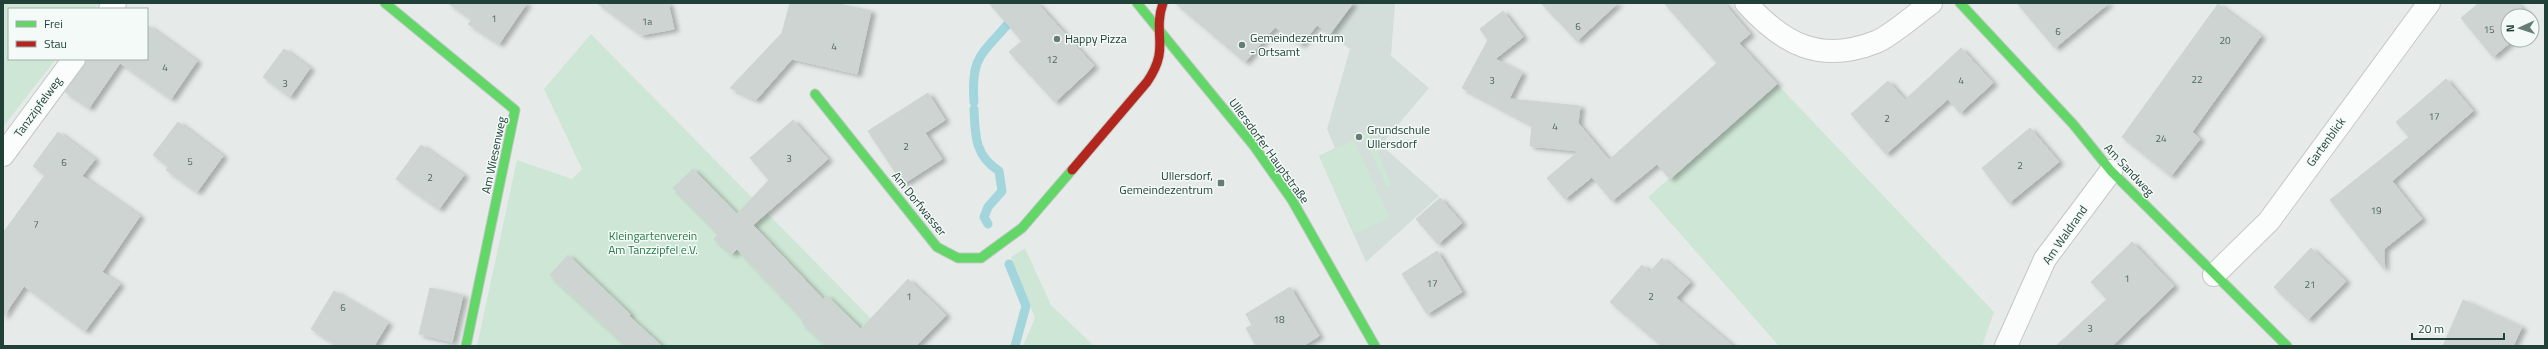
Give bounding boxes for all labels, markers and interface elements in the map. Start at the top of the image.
legend [8,8,148,60]
north arrow [2500,8,2540,48]
house number: 1 [491,11,497,26]
text: Frei [44,14,63,33]
house number: 1a [642,14,652,29]
house number: 6 [1575,19,1581,34]
house number: 15 [2483,22,2495,37]
house number: 6 [2055,24,2061,39]
text: N [2502,24,2518,33]
place label: Gemeindezentrum - Ortsamt [1250,28,1344,61]
place label: Happy Pizza [1065,29,1127,48]
house number: 20 [2219,33,2231,48]
text: Stau [44,34,67,53]
marker: Happy Pizza [1052,34,1062,44]
house number: 4 [831,39,837,54]
marker: Gemeindezentrum - Ortsamt [1237,40,1247,50]
house number: 12 [1046,52,1058,67]
house number: 4 [162,60,168,75]
street label: Tanzzipfelweg [9,72,66,141]
house number: 22 [2191,72,2203,87]
house number: 3 [1489,73,1495,88]
house number: 4 [1958,73,1964,88]
house number: 3 [282,76,288,91]
street label: Ullersdorfer Hauptstraße [1225,94,1314,207]
house number: 17 [2428,109,2440,124]
house number: 2 [1884,111,1890,126]
street label: Gartenblick [2301,113,2350,170]
street label: Am Wiesenweg [476,115,511,195]
house number: 4 [1552,119,1558,134]
place label: Grundschule Ullersdorf [1367,120,1430,153]
house number: 24 [2155,131,2167,146]
marker: Grundschule Ullersdorf [1354,132,1364,142]
house number: 2 [903,139,909,154]
street label: Am Sandweg [2100,139,2159,200]
house number: 3 [786,151,792,166]
house number: 5 [187,154,193,169]
house number: 6 [61,155,67,170]
house number: 2 [2017,158,2023,173]
place label: Ullersdorf, Gemeindezentrum [1119,166,1213,199]
street label: Am Dorfwasser [887,167,951,240]
house number: 2 [427,170,433,185]
marker: Ullersdorf, Gemeindezentrum [1216,178,1226,188]
street label: Am Waldrand [2037,201,2092,268]
house number: 19 [2370,203,2382,218]
house number: 7 [33,217,39,232]
park label: Kleingartenverein Am Tanzzipfel e.V. [608,226,698,259]
house number: 1 [2124,271,2130,286]
house number: 17 [1426,276,1438,291]
house number: 21 [2304,277,2316,292]
house number: 1 [906,289,912,304]
house number: 2 [1648,289,1654,304]
house number: 6 [340,300,346,315]
house number: 18 [1273,312,1285,327]
scale bar [2412,315,2504,341]
text: 20 m [2418,319,2444,338]
house number: 3 [2087,321,2093,336]

